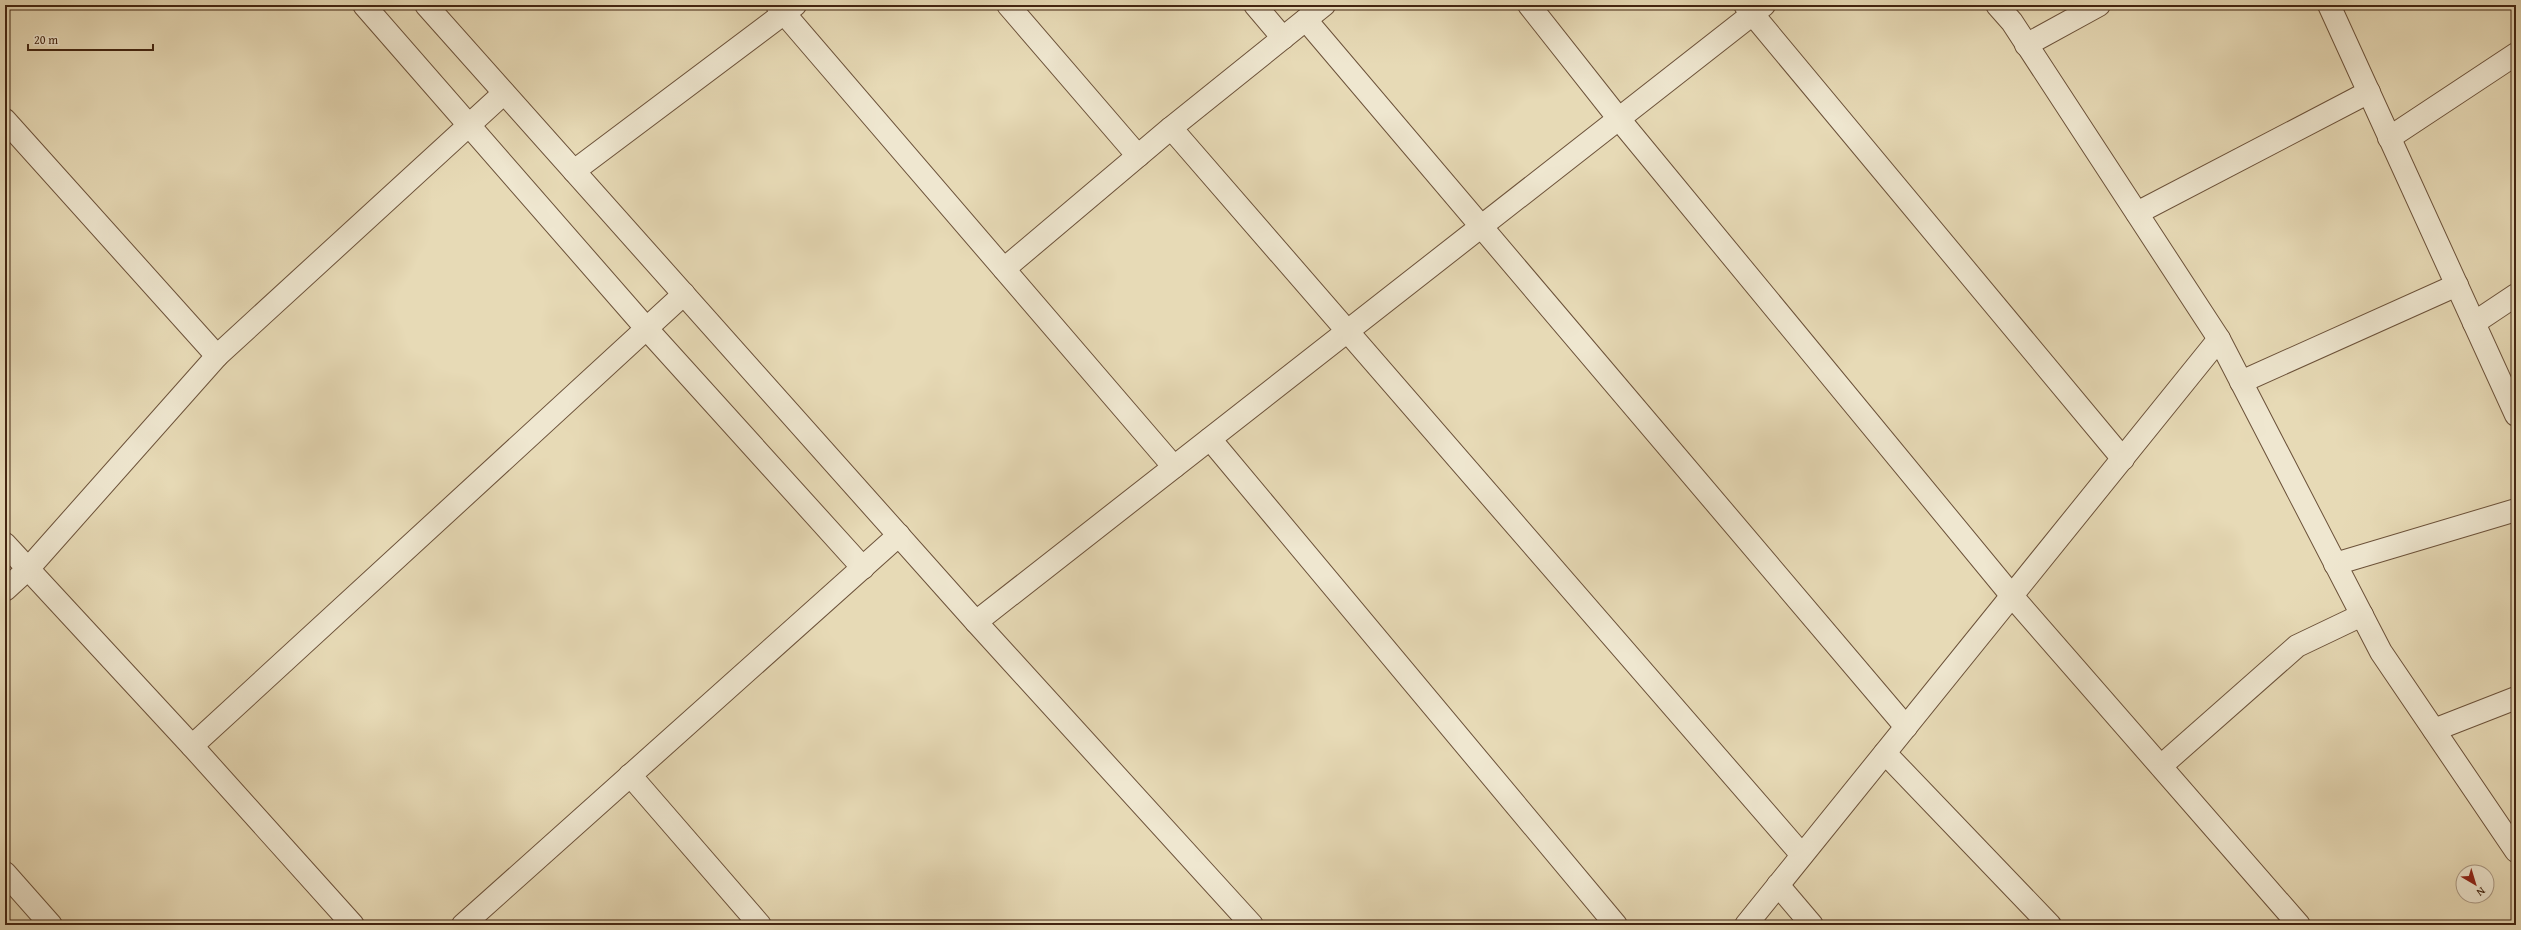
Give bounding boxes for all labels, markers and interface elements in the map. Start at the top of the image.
scale bar [28,26,153,52]
text: 20 m [34,31,58,48]
north arrow [2455,864,2495,904]
text: N [2473,883,2489,901]

